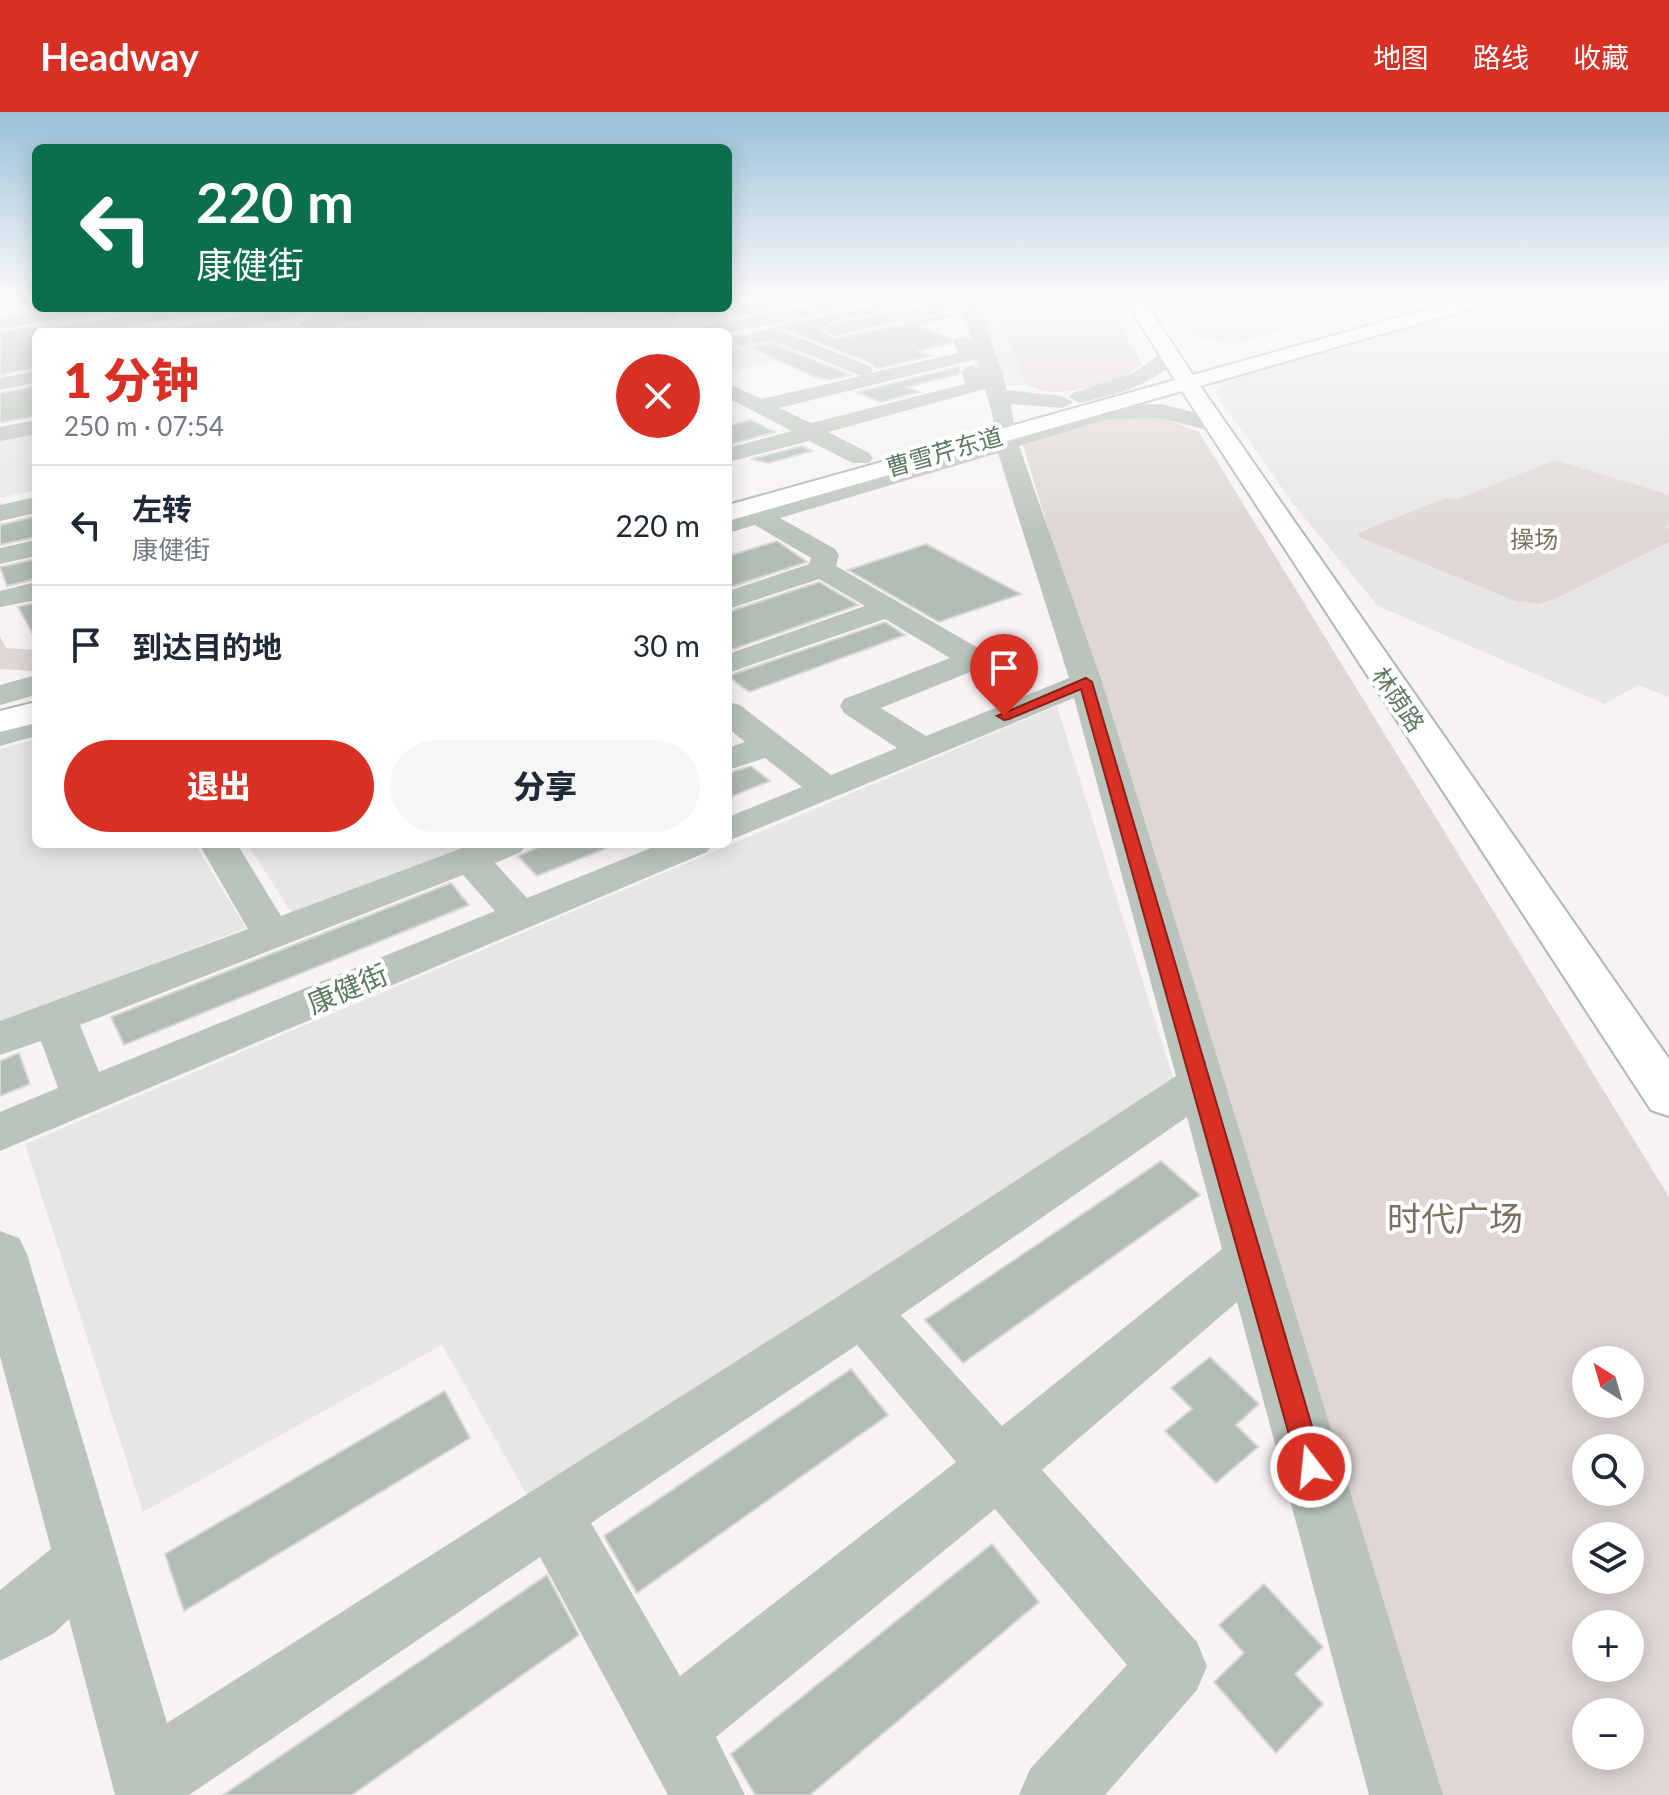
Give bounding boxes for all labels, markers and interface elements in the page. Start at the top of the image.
text: Headway [40,33,199,79]
text: 地图 [1373,40,1429,74]
text: 路线 [1473,40,1529,74]
text: 收藏 [1573,40,1629,74]
text: 220 m [196,168,354,235]
icon: left [64,176,168,280]
text: 康健街 [196,242,304,286]
text: 1 分钟 [64,351,199,408]
button: close [616,354,700,438]
text: 250 m · 07:54 [64,410,224,442]
street label: 曹雪芹东道 [882,421,1006,481]
text: 左转 [132,490,192,526]
icon: left [64,503,108,547]
text: 220 m [615,507,700,543]
park label: 操场 [1510,524,1558,553]
text: 康健街 [132,533,210,565]
icon: arrive [64,623,108,667]
text: 30 m [633,627,700,663]
text: 到达目的地 [132,628,282,664]
pin [970,634,1038,716]
icon: arrive [982,646,1026,690]
street label: 林荫路 [1367,661,1431,737]
button: 退出 [64,740,374,832]
button: 分享 [390,740,700,832]
street label: 康健街 [302,956,392,1020]
park label: 时代广场 [1387,1197,1523,1238]
north arrow [1572,1346,1644,1418]
map controls [1572,1346,1644,1770]
position arrow [1269,1425,1353,1509]
button: search [1572,1434,1644,1506]
button: layers [1572,1522,1644,1594]
button: + [1572,1610,1644,1682]
button: − [1572,1698,1644,1770]

